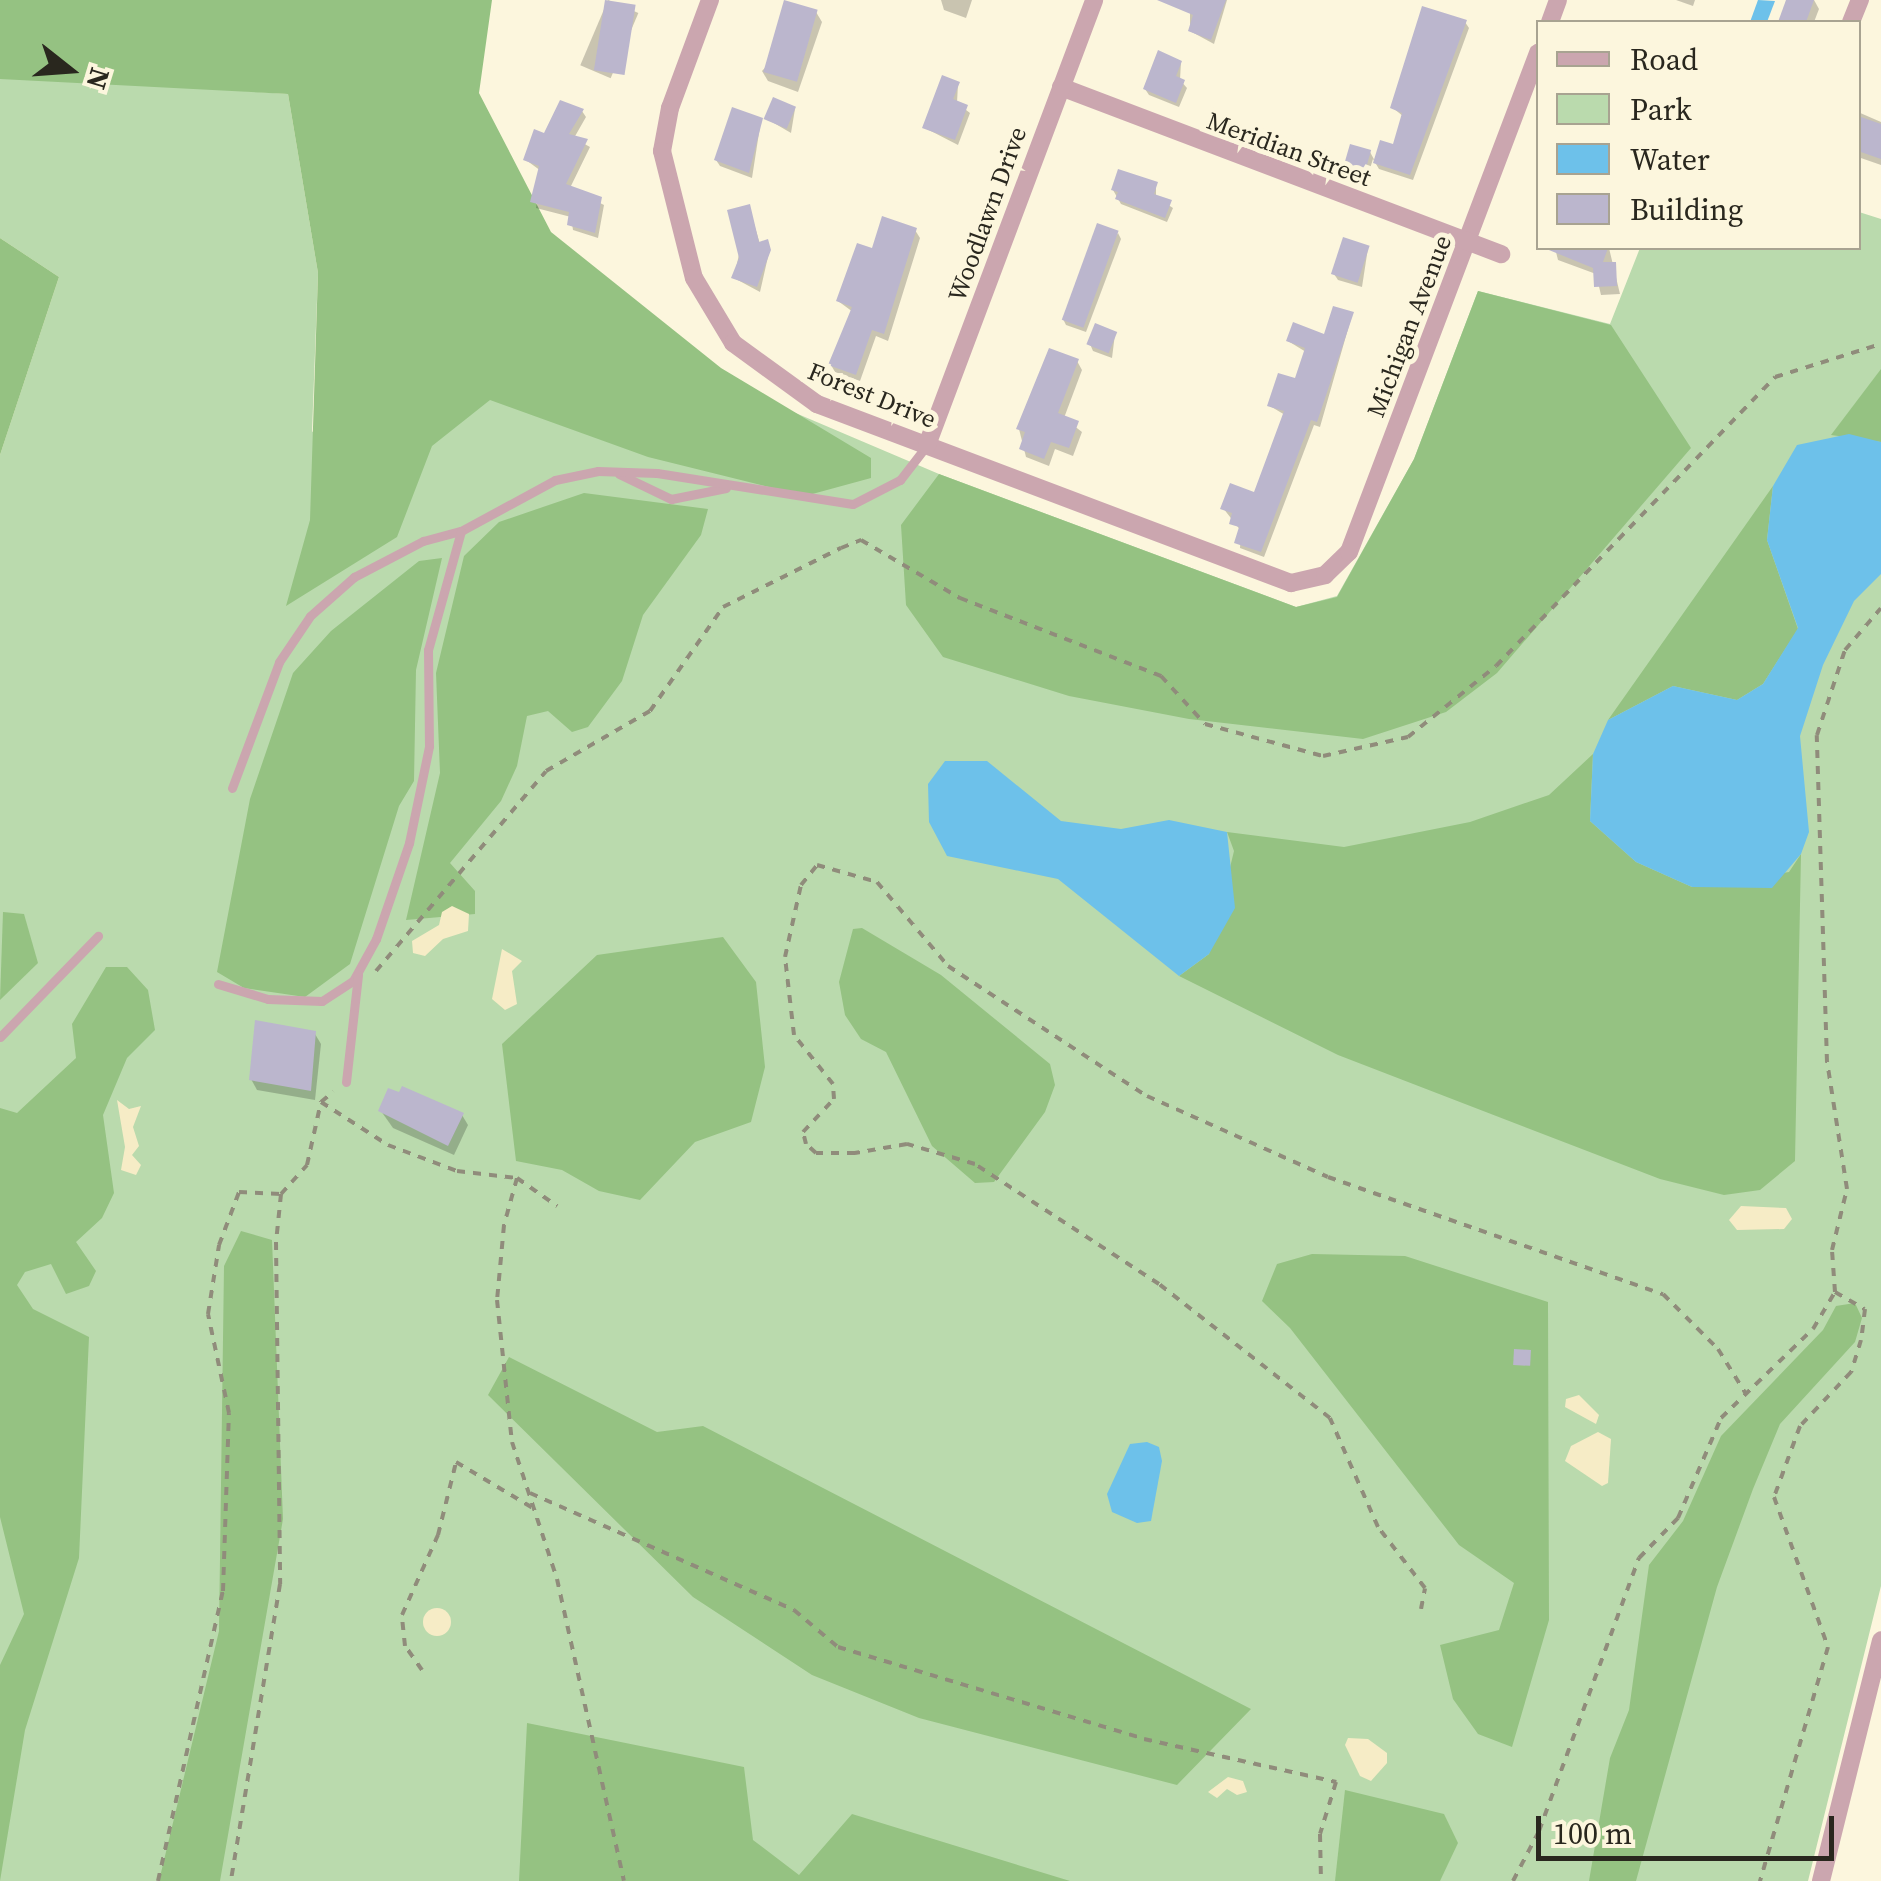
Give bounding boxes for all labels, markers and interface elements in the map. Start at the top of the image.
north arrow [20,20,120,120]
legend [1536,20,1861,250]
text: Road [1630,39,1698,80]
text: N [78,63,120,94]
text: Park [1630,89,1692,130]
street label: Meridian Street [1203,105,1375,193]
street label: Woodlawn Drive [941,123,1033,305]
text: Water [1630,139,1710,180]
text: Building [1630,189,1743,230]
street label: Michigan Avenue [1361,231,1457,421]
street label: Forest Drive [804,356,940,434]
scale bar [1541,1796,1838,1858]
text: 100 m [1553,1813,1632,1854]

